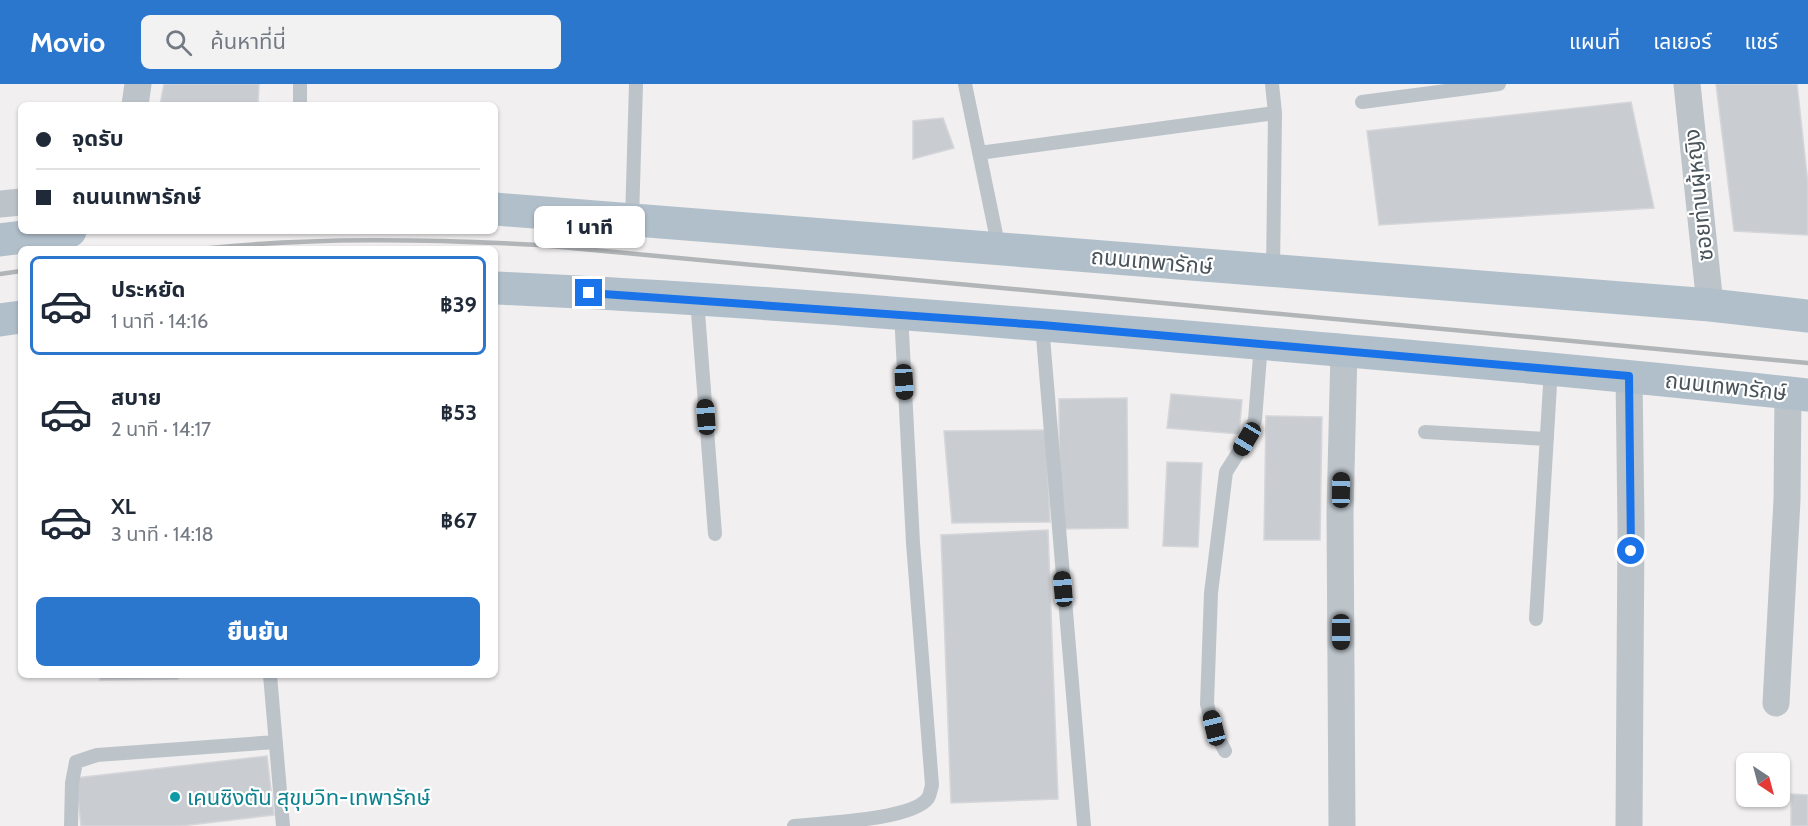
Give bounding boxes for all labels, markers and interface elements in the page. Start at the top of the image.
search box [141,15,561,69]
text: Movio [30,25,105,59]
icon: search [162,26,195,59]
text: ค้นหาที่นี่ [210,28,286,55]
text: แผนที่ [1569,29,1620,54]
text: เลเยอร์ [1653,29,1712,54]
text: แชร์ [1745,29,1778,54]
text: จุดรับ [72,125,124,152]
street label: ซอยท่านผู้หญิง [1678,128,1719,262]
text: ถนนเทพารักษ์ [72,183,201,210]
callout: 1 นาที [534,206,644,248]
text: 1 นาที [566,215,613,239]
street label: ถนนเทพารักษ์ [1090,243,1214,280]
text: ประหยัด [111,276,186,303]
icon: car [39,279,93,333]
route end [575,279,602,306]
text: ฿39 [440,291,477,318]
text: 1 นาที · 14:16 [111,309,208,333]
car [894,364,914,400]
street label: ถนนเทพารักษ์ [1664,367,1788,406]
text: สบาย [111,384,161,411]
icon: car [39,387,93,441]
car [696,398,716,436]
text: ฿53 [441,399,477,426]
text: 2 นาที · 14:17 [111,417,211,441]
car [1230,419,1264,459]
car [1332,472,1350,508]
text: XL [111,493,136,520]
icon: car [39,495,93,549]
text: ฿67 [441,507,477,534]
text: 3 นาที · 14:18 [111,522,214,546]
route start [1617,537,1644,564]
car [1052,570,1074,608]
button: ยืนยัน [36,597,480,666]
car [1332,614,1350,650]
car [1201,708,1227,748]
north arrow [1736,753,1790,807]
map controls [1736,753,1790,807]
place label: เคนซิงตัน สุขุมวิท-เทพารักษ์ [187,784,431,811]
marker: เคนซิงตัน สุขุมวิท-เทพารักษ์ [168,790,182,804]

